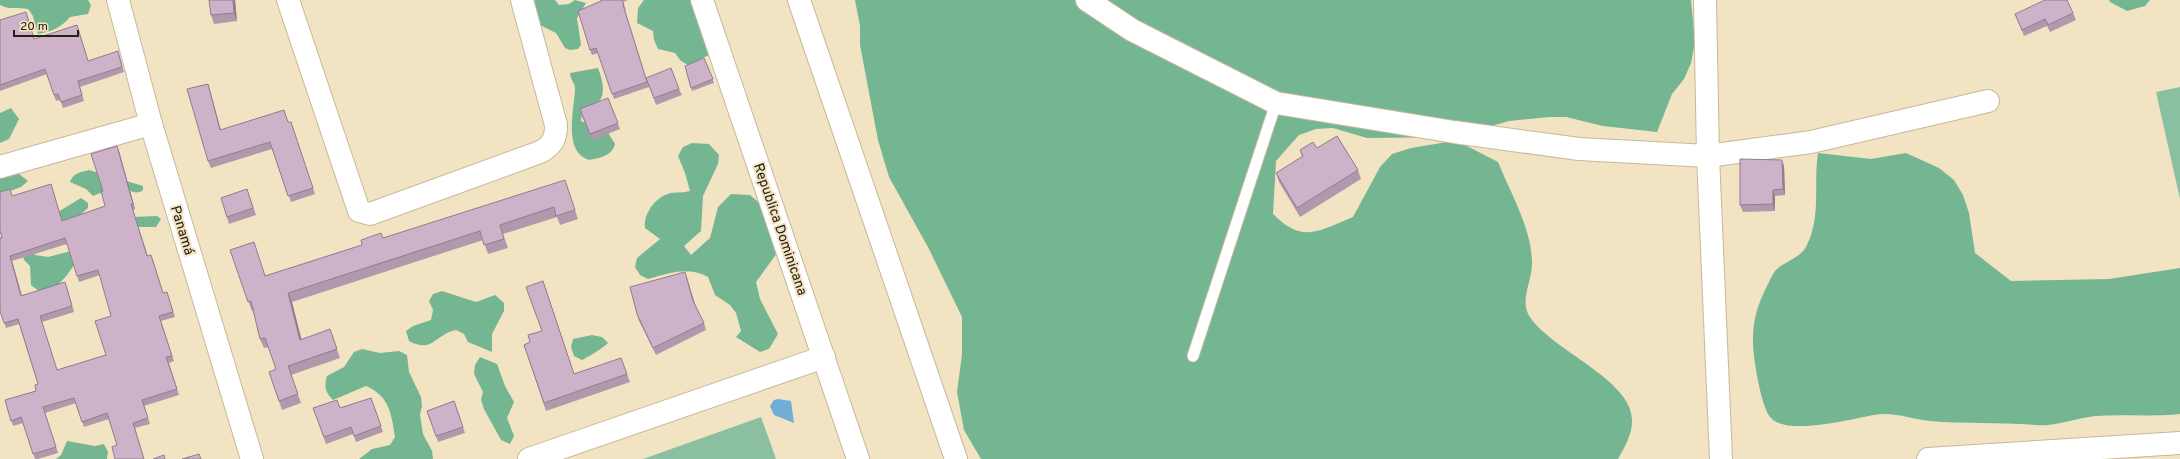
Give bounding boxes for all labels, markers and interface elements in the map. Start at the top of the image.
scale bar [14,12,78,38]
text: 20 m [20,19,48,35]
street label: Republica Dominicana [749,161,810,298]
street label: Panamá [166,204,197,257]

